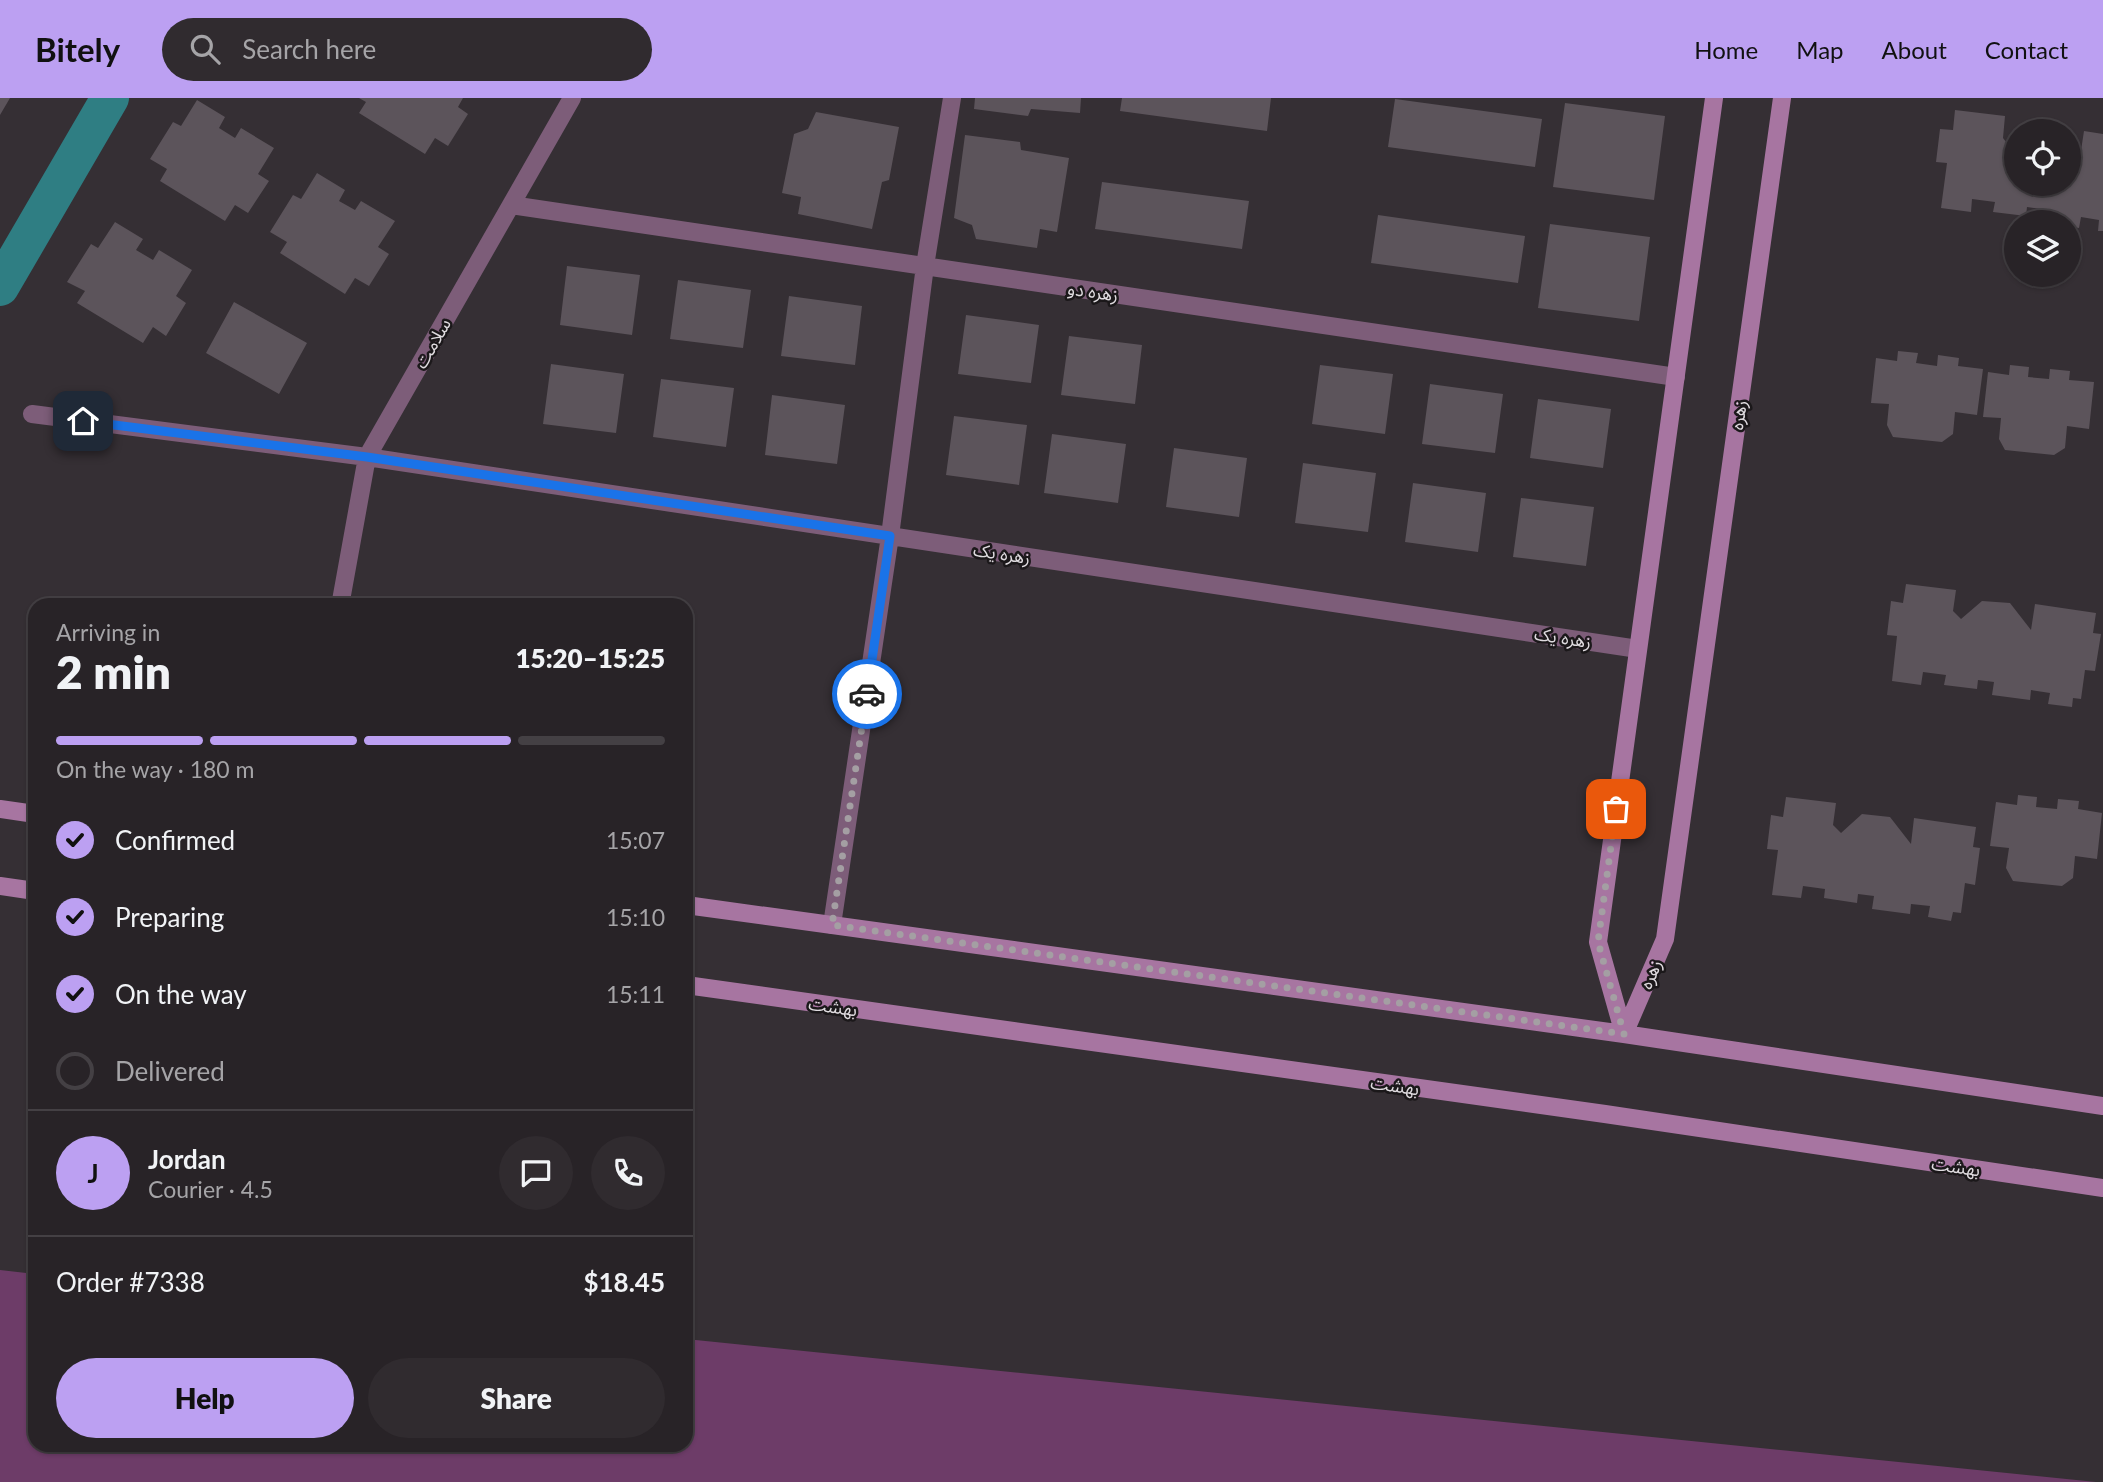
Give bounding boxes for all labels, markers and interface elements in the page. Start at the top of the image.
search box [162,18,652,81]
text: Bitely [35,29,120,69]
icon: search [186,30,224,68]
text: Search here [242,33,376,65]
text: Home [1694,35,1758,64]
text: Map [1796,35,1844,64]
text: About [1882,35,1947,64]
text: Contact [1985,35,2068,64]
map controls [2004,119,2081,287]
button: locate [2004,119,2081,196]
button: layers [2004,210,2081,287]
street label: زهره دو [1066,277,1120,306]
street label: سلامت [409,314,455,372]
pin [53,391,113,451]
street label: زهره [1725,399,1752,431]
icon: home [64,402,102,440]
street label: زهره یک [972,538,1032,569]
text: Arriving in [56,618,160,646]
street label: زهره یک [1533,622,1593,653]
text: 15:20–15:25 [515,642,665,674]
text: 2 min [56,644,171,699]
courier [832,659,902,729]
icon: car [848,675,886,713]
text: On the way · 180 m [56,755,255,783]
pin [1586,779,1646,839]
icon: bag [1597,790,1635,828]
icon: check [56,821,94,859]
text: Confirmed [115,824,235,856]
text: 15:07 [606,826,665,854]
icon: check [56,898,94,936]
text: Preparing [115,901,224,933]
text: 15:10 [606,903,665,931]
street label: زهره [1634,956,1667,992]
icon: check [56,975,94,1013]
text: On the way [115,978,247,1010]
text: 15:11 [606,980,665,1008]
street label: بهشت [807,992,859,1020]
text: Delivered [115,1055,225,1087]
street label: بهشت [1369,1071,1421,1099]
button: chat [499,1136,573,1210]
button: phone [591,1136,665,1210]
text: Jordan [148,1143,226,1175]
street label: بهشت [1930,1152,1982,1180]
text: J [87,1157,99,1189]
text: Courier · 4.5 [148,1175,273,1203]
text: Order #7338 [56,1266,205,1298]
text: $18.45 [583,1266,665,1298]
button: Help [56,1358,354,1438]
button: Share [368,1358,665,1438]

